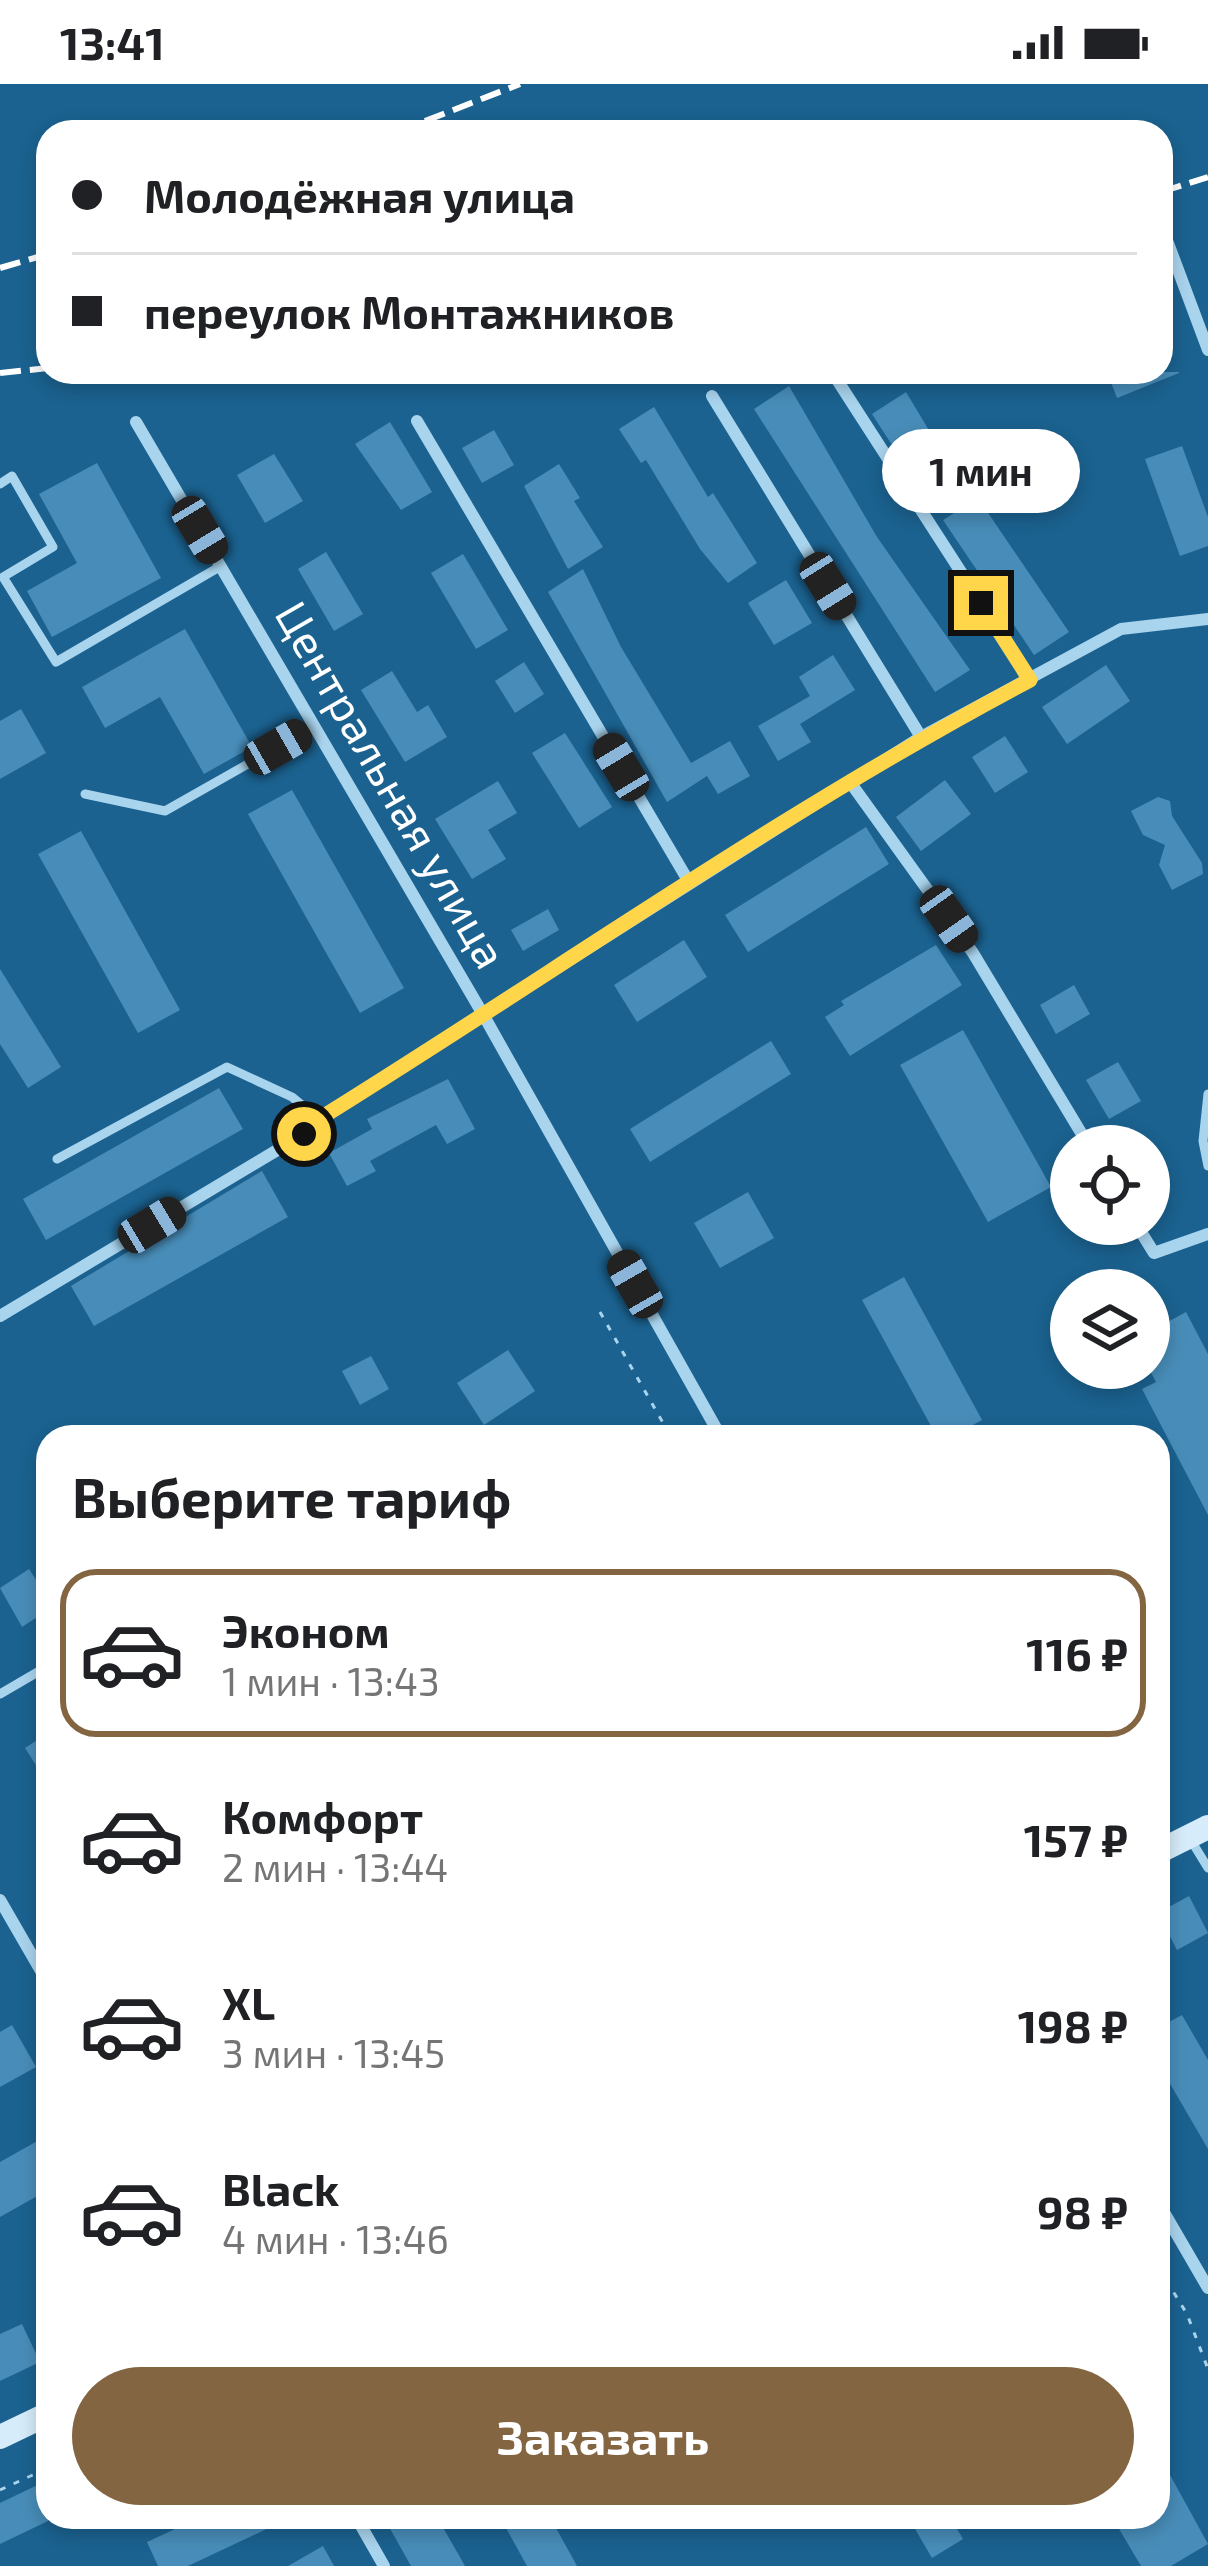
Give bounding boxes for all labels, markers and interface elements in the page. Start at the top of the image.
text: 13:41 [60,15,165,69]
text: Молодёжная улица [144,168,575,222]
text: переулок Монтажников [144,284,674,338]
callout: 1 мин [882,429,1080,513]
text: 1 мин [929,447,1033,494]
car [166,490,234,570]
car [794,546,862,626]
route end [954,576,1008,630]
street label: Центральная улица [265,591,520,977]
car [238,713,318,781]
car [587,727,655,807]
car [914,879,984,959]
route start [277,1107,331,1161]
map controls [1050,1125,1170,1389]
button: locate [1050,1125,1170,1245]
car [112,1191,192,1259]
car [601,1244,669,1324]
button: layers [1050,1269,1170,1389]
text: Выберите тариф [72,1464,511,1529]
icon: car [78,1599,186,1707]
text: Эконом [222,1603,390,1657]
text: 116 ₽ [1026,1626,1128,1680]
text: 1 мин · 13:43 [222,1657,440,1704]
icon: car [78,1785,186,1893]
text: Комфорт [222,1789,423,1843]
text: 157 ₽ [1024,1812,1128,1866]
text: 2 мин · 13:44 [222,1843,448,1890]
icon: car [78,1971,186,2079]
text: XL [222,1975,275,2029]
text: 198 ₽ [1018,1998,1128,2052]
text: 3 мин · 13:45 [222,2029,445,2076]
icon: car [78,2157,186,2265]
text: Black [222,2161,339,2215]
text: 98 ₽ [1037,2184,1128,2238]
text: 4 мин · 13:46 [222,2215,449,2262]
button: Заказать [72,2367,1134,2505]

